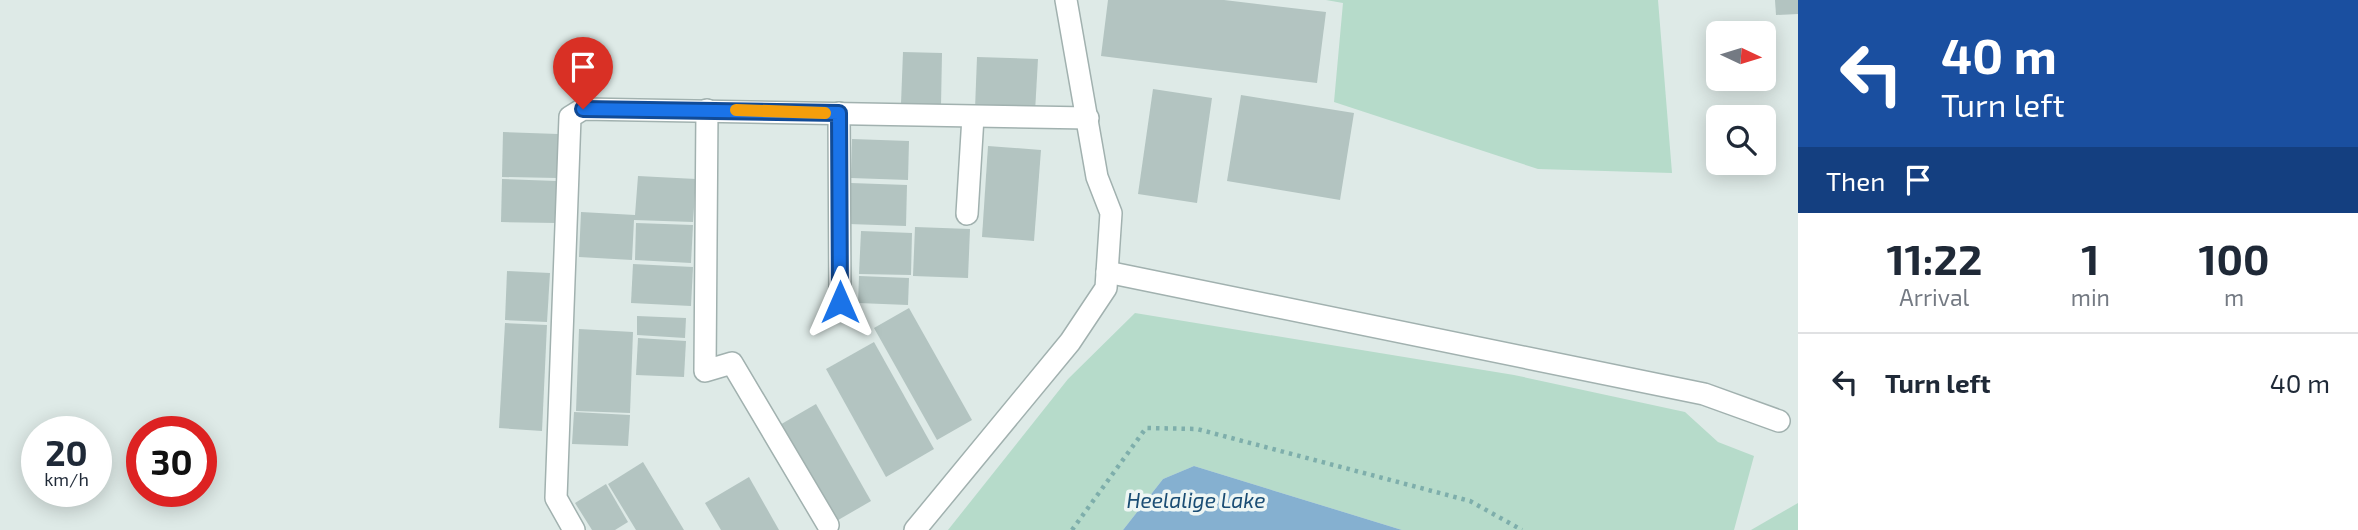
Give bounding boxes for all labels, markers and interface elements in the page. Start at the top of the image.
north arrow [1706,21,1776,91]
map controls [1706,21,1776,175]
text: 40 m [1941,25,2057,84]
icon: left [1826,28,1917,119]
pin [553,37,613,109]
icon: arrive [564,48,602,86]
text: Turn left [1941,85,2065,123]
button: search [1706,105,1776,175]
icon: arrive [1899,161,1937,199]
text: Then [1826,165,1885,196]
text: 11:22 [1886,233,1982,283]
text: 1 [2081,233,2099,283]
text: 100 [2198,233,2270,283]
position arrow [803,265,877,339]
text: Arrival [1899,283,1969,311]
text: min [2071,283,2110,311]
text: m [2224,283,2244,311]
icon: left [1826,363,1864,401]
text: Turn left [1885,367,1991,398]
text: 40 m [2270,367,2330,398]
speed limit sign: 30 [126,416,217,507]
text: 20 [45,431,88,473]
text: km/h [44,468,89,490]
water label: Heelalige Lake [1127,487,1265,512]

